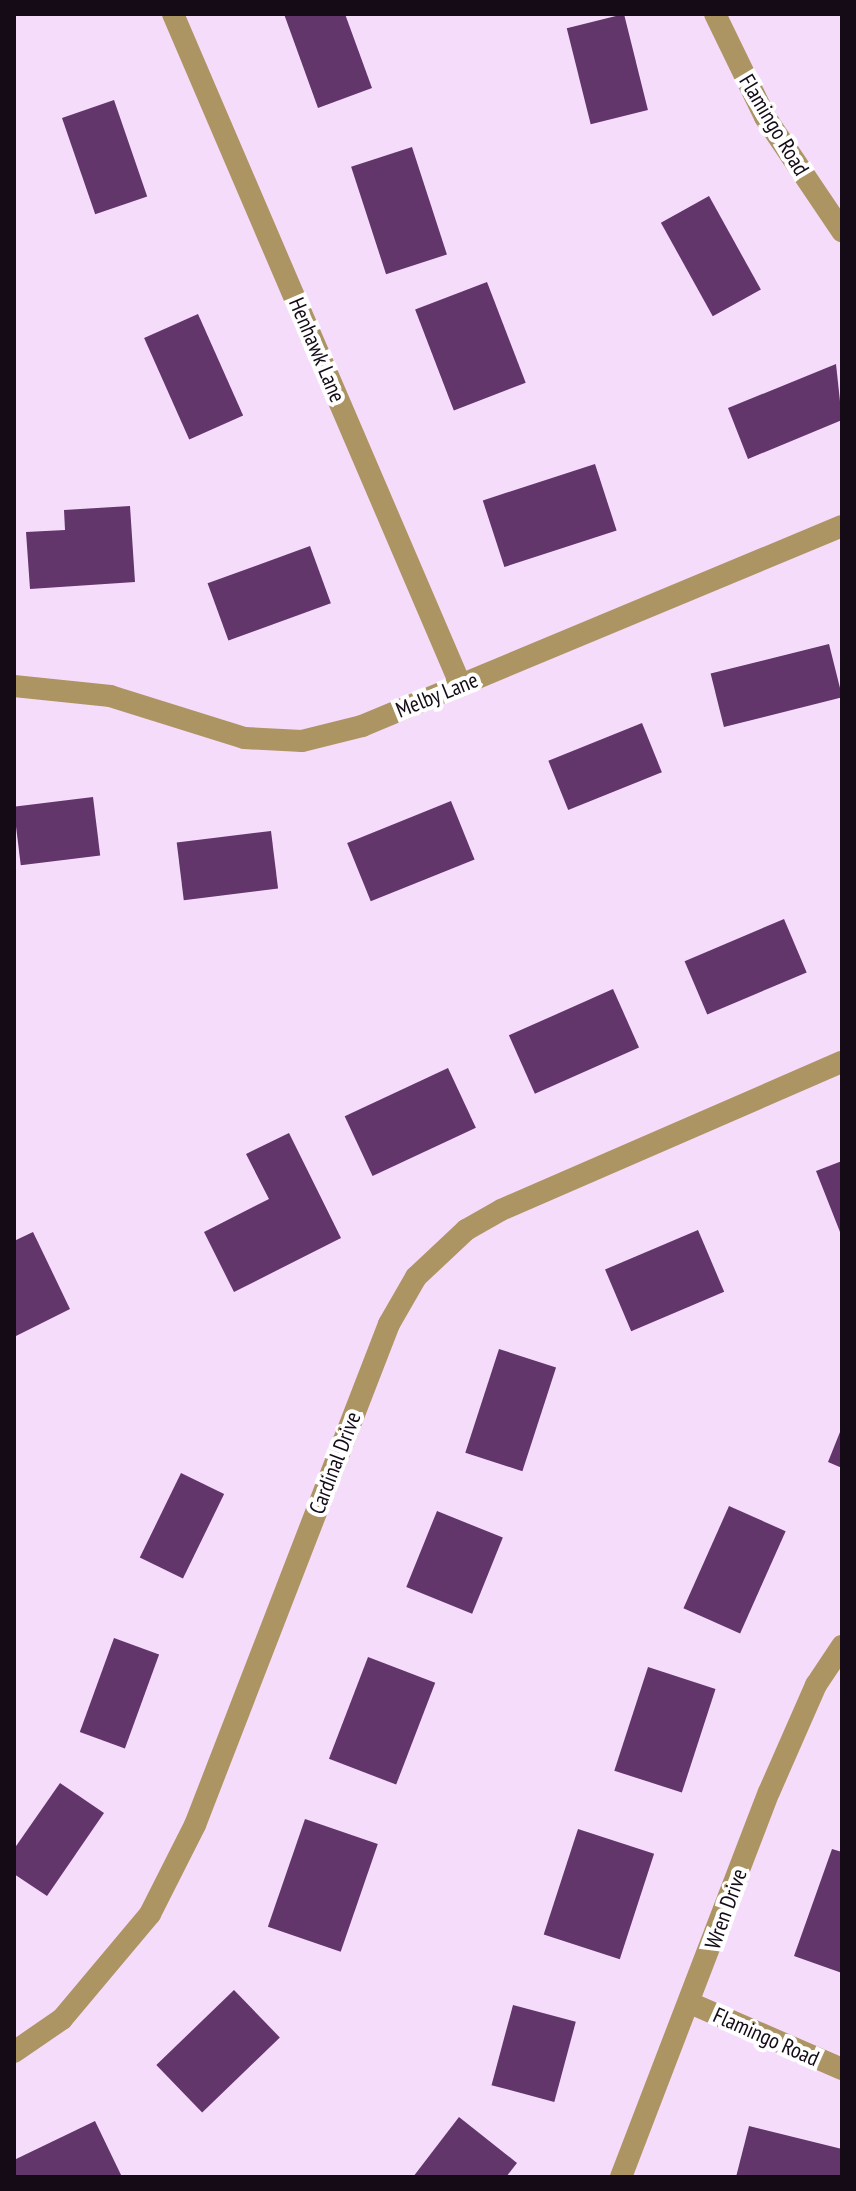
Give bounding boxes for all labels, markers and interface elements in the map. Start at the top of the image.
street label: Flamingo Road [734,70,814,180]
street label: Henhawk Lane [283,293,351,407]
street label: Melby Lane [392,666,482,724]
street label: Cardinal Drive [303,1408,367,1518]
street label: Wren Drive [699,1865,753,1953]
street label: Flamingo Road [709,2002,823,2072]

